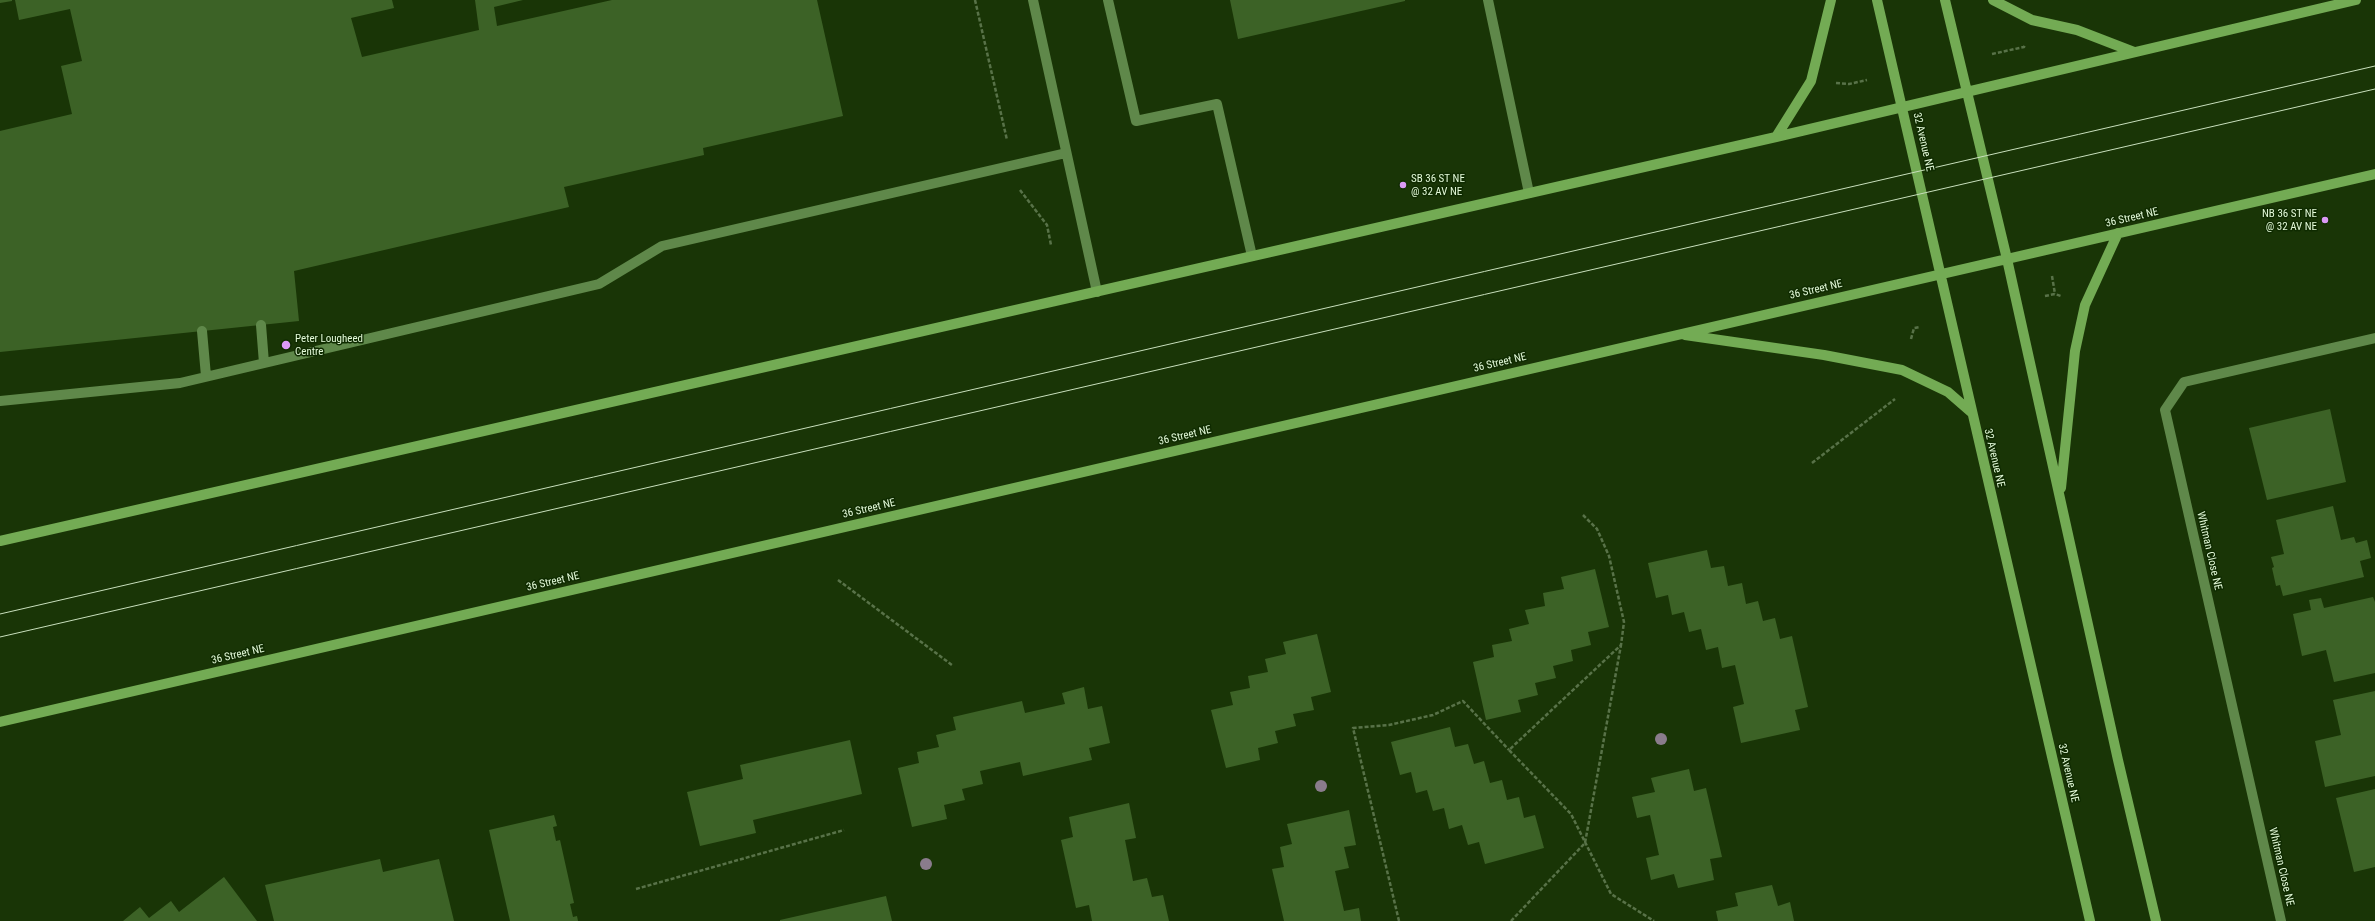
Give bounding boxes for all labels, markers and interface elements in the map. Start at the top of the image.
street label: 32 Avenue NE [1910,111,1936,173]
place label: SB 36 ST NE @ 32 AV NE [1411,172,1465,198]
marker: SB 36 ST NE @ 32 AV NE [1398,180,1408,190]
street label: 36 Street NE [2104,205,2160,231]
place label: NB 36 ST NE @ 32 AV NE [2262,207,2317,233]
marker: NB 36 ST NE @ 32 AV NE [2320,215,2330,225]
street label: 36 Street NE [1788,277,1844,303]
place label: Peter Lougheed Centre [295,332,363,358]
marker: Peter Lougheed Centre [280,339,292,351]
street label: 36 Street NE [1472,350,1528,376]
street label: 36 Street NE [1157,423,1213,449]
street label: 32 Avenue NE [1981,427,2007,489]
street label: 36 Street NE [841,496,897,522]
street label: Whitman Close NE [2194,510,2224,592]
street label: 36 Street NE [525,569,581,595]
street label: 36 Street NE [210,642,266,668]
street label: 32 Avenue NE [2055,742,2081,804]
street label: Whitman Close NE [2266,826,2296,908]

